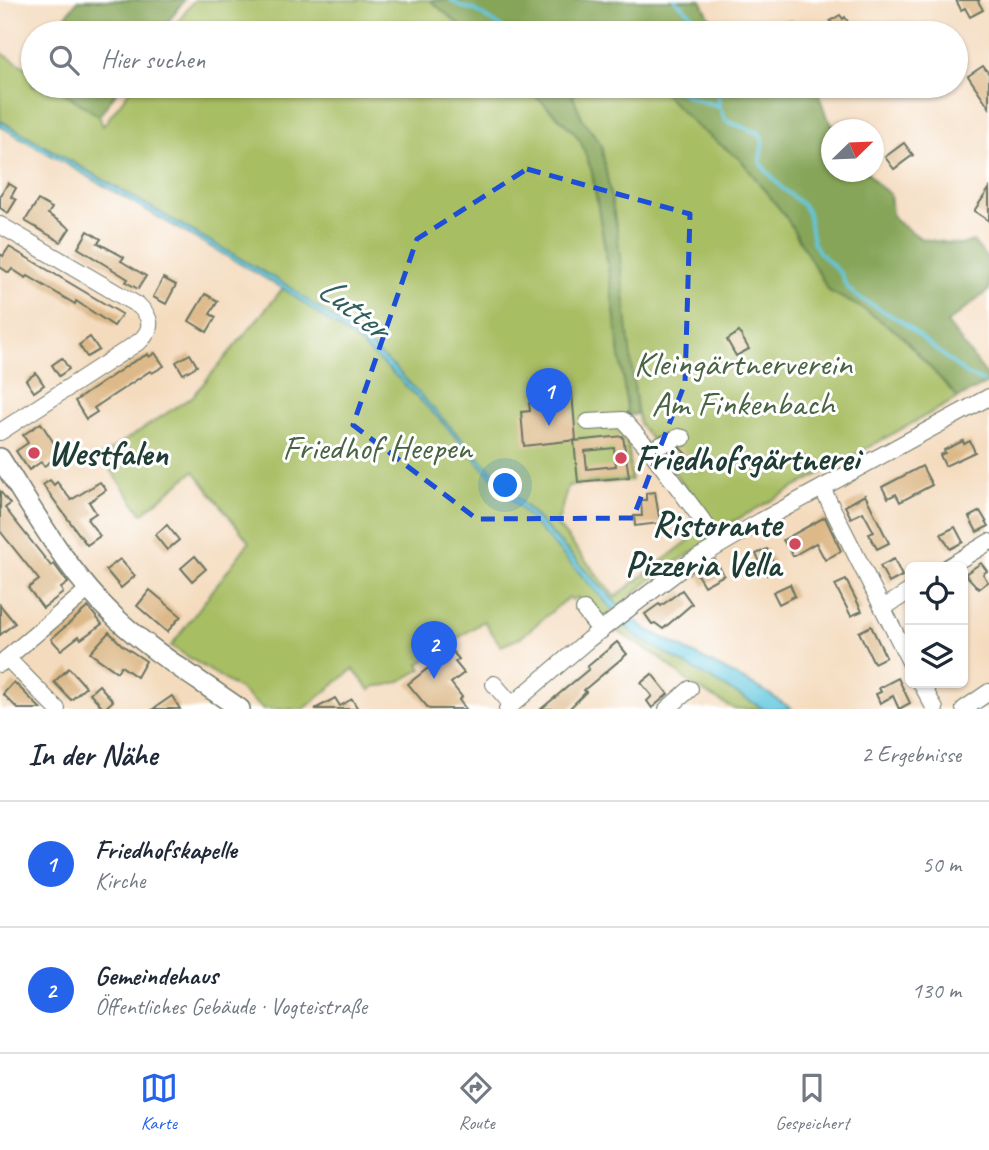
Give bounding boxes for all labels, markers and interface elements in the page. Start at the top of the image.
search box [21,21,968,98]
icon: search [45,41,83,79]
text: Hier suchen [101,43,205,76]
north arrow [821,119,884,182]
water label: Lutter [309,265,404,353]
park label: Kleingärtnerverein Am Finkenbach [634,341,853,426]
pin: 1 [526,368,572,426]
park label: Friedhof Heepen [282,425,474,470]
place label: Westfalen [48,431,169,476]
place label: Friedhofsgärtnerei [635,436,864,481]
marker: Westfalen [26,445,42,461]
marker: Friedhofsgärtnerei [613,450,629,466]
your location [488,468,522,502]
place label: Ristorante Pizzeria Vella [625,502,784,587]
marker: Ristorante Pizzeria Vella [787,536,803,552]
map controls [905,562,968,688]
button: locate [905,562,968,625]
pin: 2 [411,621,457,679]
button: layers [905,625,968,688]
text: In der Nähe [28,736,157,774]
text: 2 Ergebnisse [861,740,961,769]
text: Friedhofskapelle [95,833,237,866]
text: 1 [46,850,56,879]
text: 50 m [922,850,961,879]
text: Kirche [95,866,145,895]
text: Gemeindehaus [95,959,218,992]
text: 2 [46,976,56,1005]
text: 130 m [912,976,961,1005]
text: Öffentliches Gebäude · Vogteistraße [95,992,367,1021]
tab: Karte [140,1069,178,1135]
tab: Route [457,1069,495,1135]
tab: Gespeichert [775,1069,849,1135]

